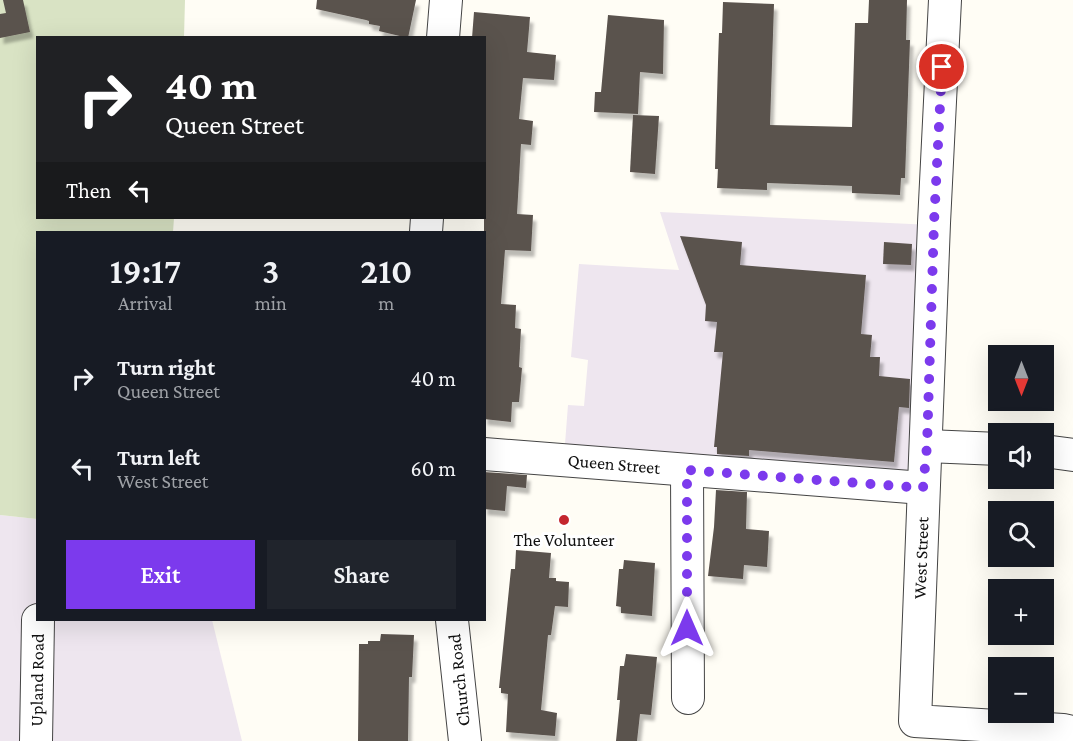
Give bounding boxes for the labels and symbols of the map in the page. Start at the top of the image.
pin [916,41,967,92]
north arrow [988,345,1054,411]
street label: Queen Street [567,450,662,478]
marker: The Volunteer [557,513,571,527]
street label: West Street [910,516,932,599]
place label: The Volunteer [513,530,615,550]
position arrow [655,596,719,660]
street label: Church Road [444,632,474,727]
street label: Upland Road [26,633,48,727]

